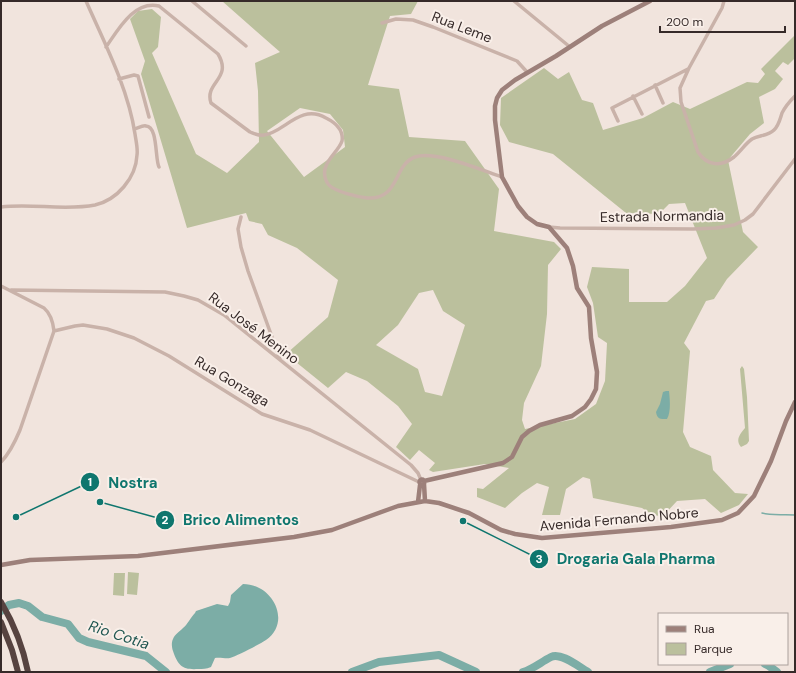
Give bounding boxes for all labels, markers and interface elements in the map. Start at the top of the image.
street label: Rua Leme [429,7,495,47]
scale bar [660,8,785,34]
text: 200 m [666,14,703,30]
street label: Estrada Normandia [600,206,724,226]
street label: Rua José Menino [205,288,303,368]
street label: Rua Gonzaga [191,352,273,410]
callout: Nostra [80,469,166,496]
text: Nostra [108,473,158,493]
text: 1 [88,474,92,490]
street label: Avenida Fernando Nobre [539,503,699,535]
callout: Brico Alimentos [155,507,307,534]
text: Brico Alimentos [183,510,299,530]
text: 2 [162,512,169,528]
callout: Drogaria Gala Pharma [529,545,724,572]
text: Drogaria Gala Pharma [557,549,715,569]
text: 3 [535,551,543,567]
legend [658,613,788,665]
water label: Rio Cotia [86,616,152,654]
text: Rua [694,621,715,637]
text: Parque [694,641,733,657]

